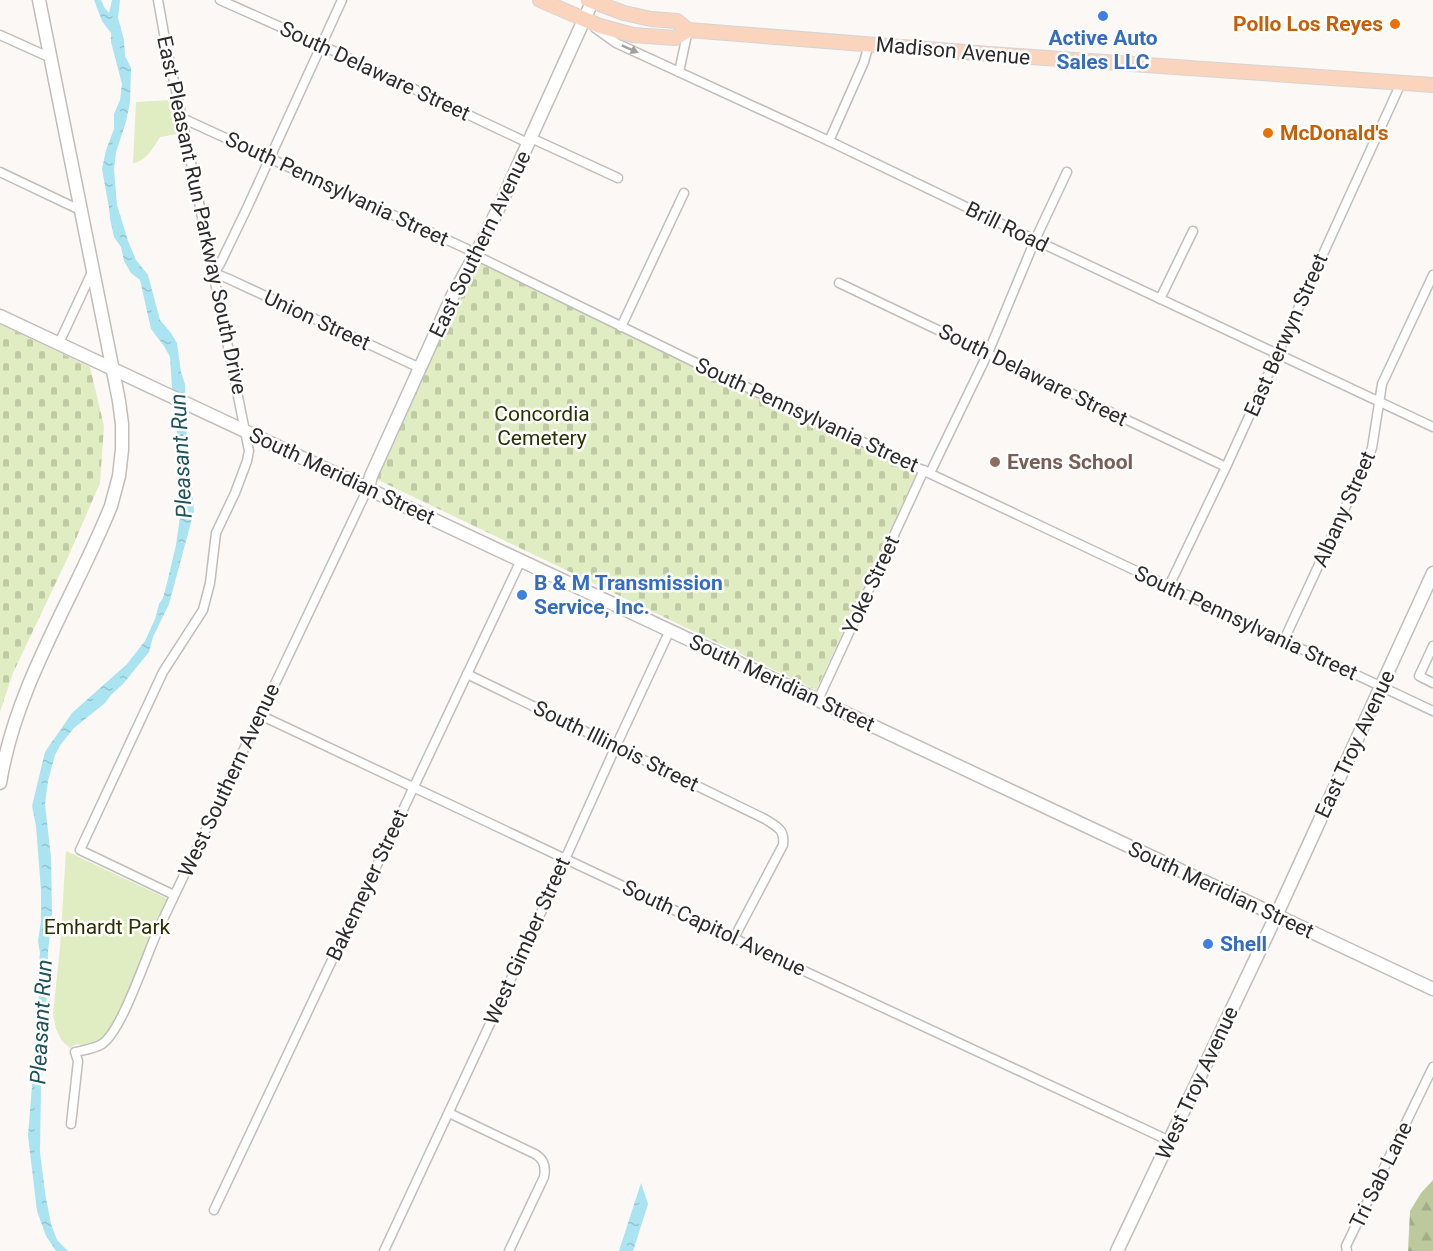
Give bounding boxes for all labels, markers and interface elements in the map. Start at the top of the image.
marker: Active Auto Sales LLC [1096,9,1110,23]
place label: Pollo Los Reyes [1233,12,1383,36]
street label: South Delaware Street [276,16,474,126]
marker: Pollo Los Reyes [1388,17,1402,31]
place label: Active Auto Sales LLC [1048,26,1158,74]
street label: Madison Avenue [875,32,1031,70]
street label: East Pleasant Run Parkway South Drive [152,34,252,396]
one-way arrow [621,45,639,54]
place label: McDonald's [1280,121,1389,145]
marker: McDonald's [1261,126,1275,140]
street label: South Pennsylvania Street [222,127,452,251]
street label: East Southern Avenue [424,147,536,341]
street label: Brill Road [962,197,1052,257]
street label: East Berwyn Street [1239,250,1333,420]
street label: Union Street [260,285,374,355]
street label: South Delaware Street [935,319,1131,431]
street label: South Pennsylvania Street [692,353,922,477]
water label: Pleasant Run [165,393,197,519]
park label: Concordia Cemetery [494,402,590,450]
street label: South Meridian Street [245,422,439,530]
street label: Albany Street [1308,447,1380,571]
place label: Evens School [1007,450,1133,474]
marker: Evens School [988,455,1002,469]
street label: Yoke Street [838,532,904,638]
street label: South Pennsylvania Street [1131,561,1361,685]
place label: B & M Transmission Service, Inc. [534,571,723,619]
marker: B & M Transmission Service, Inc. [515,588,529,602]
street label: South Meridian Street [685,629,879,737]
street label: East Troy Avenue [1310,666,1400,822]
street label: West Southern Avenue [174,680,284,880]
street label: South Illinois Street [529,696,703,796]
street label: Bakemeyer Street [321,805,413,964]
street label: South Meridian Street [1124,836,1318,944]
street label: West Gimber Street [479,853,575,1028]
street label: South Capitol Avenue [619,875,809,981]
park label: Emhardt Park [44,915,171,939]
place label: Shell [1220,932,1267,956]
marker: Shell [1201,937,1215,951]
water label: Pleasant Run [25,959,57,1085]
street label: West Troy Avenue [1151,1003,1243,1163]
street label: Tri Sab Lane [1345,1118,1417,1232]

